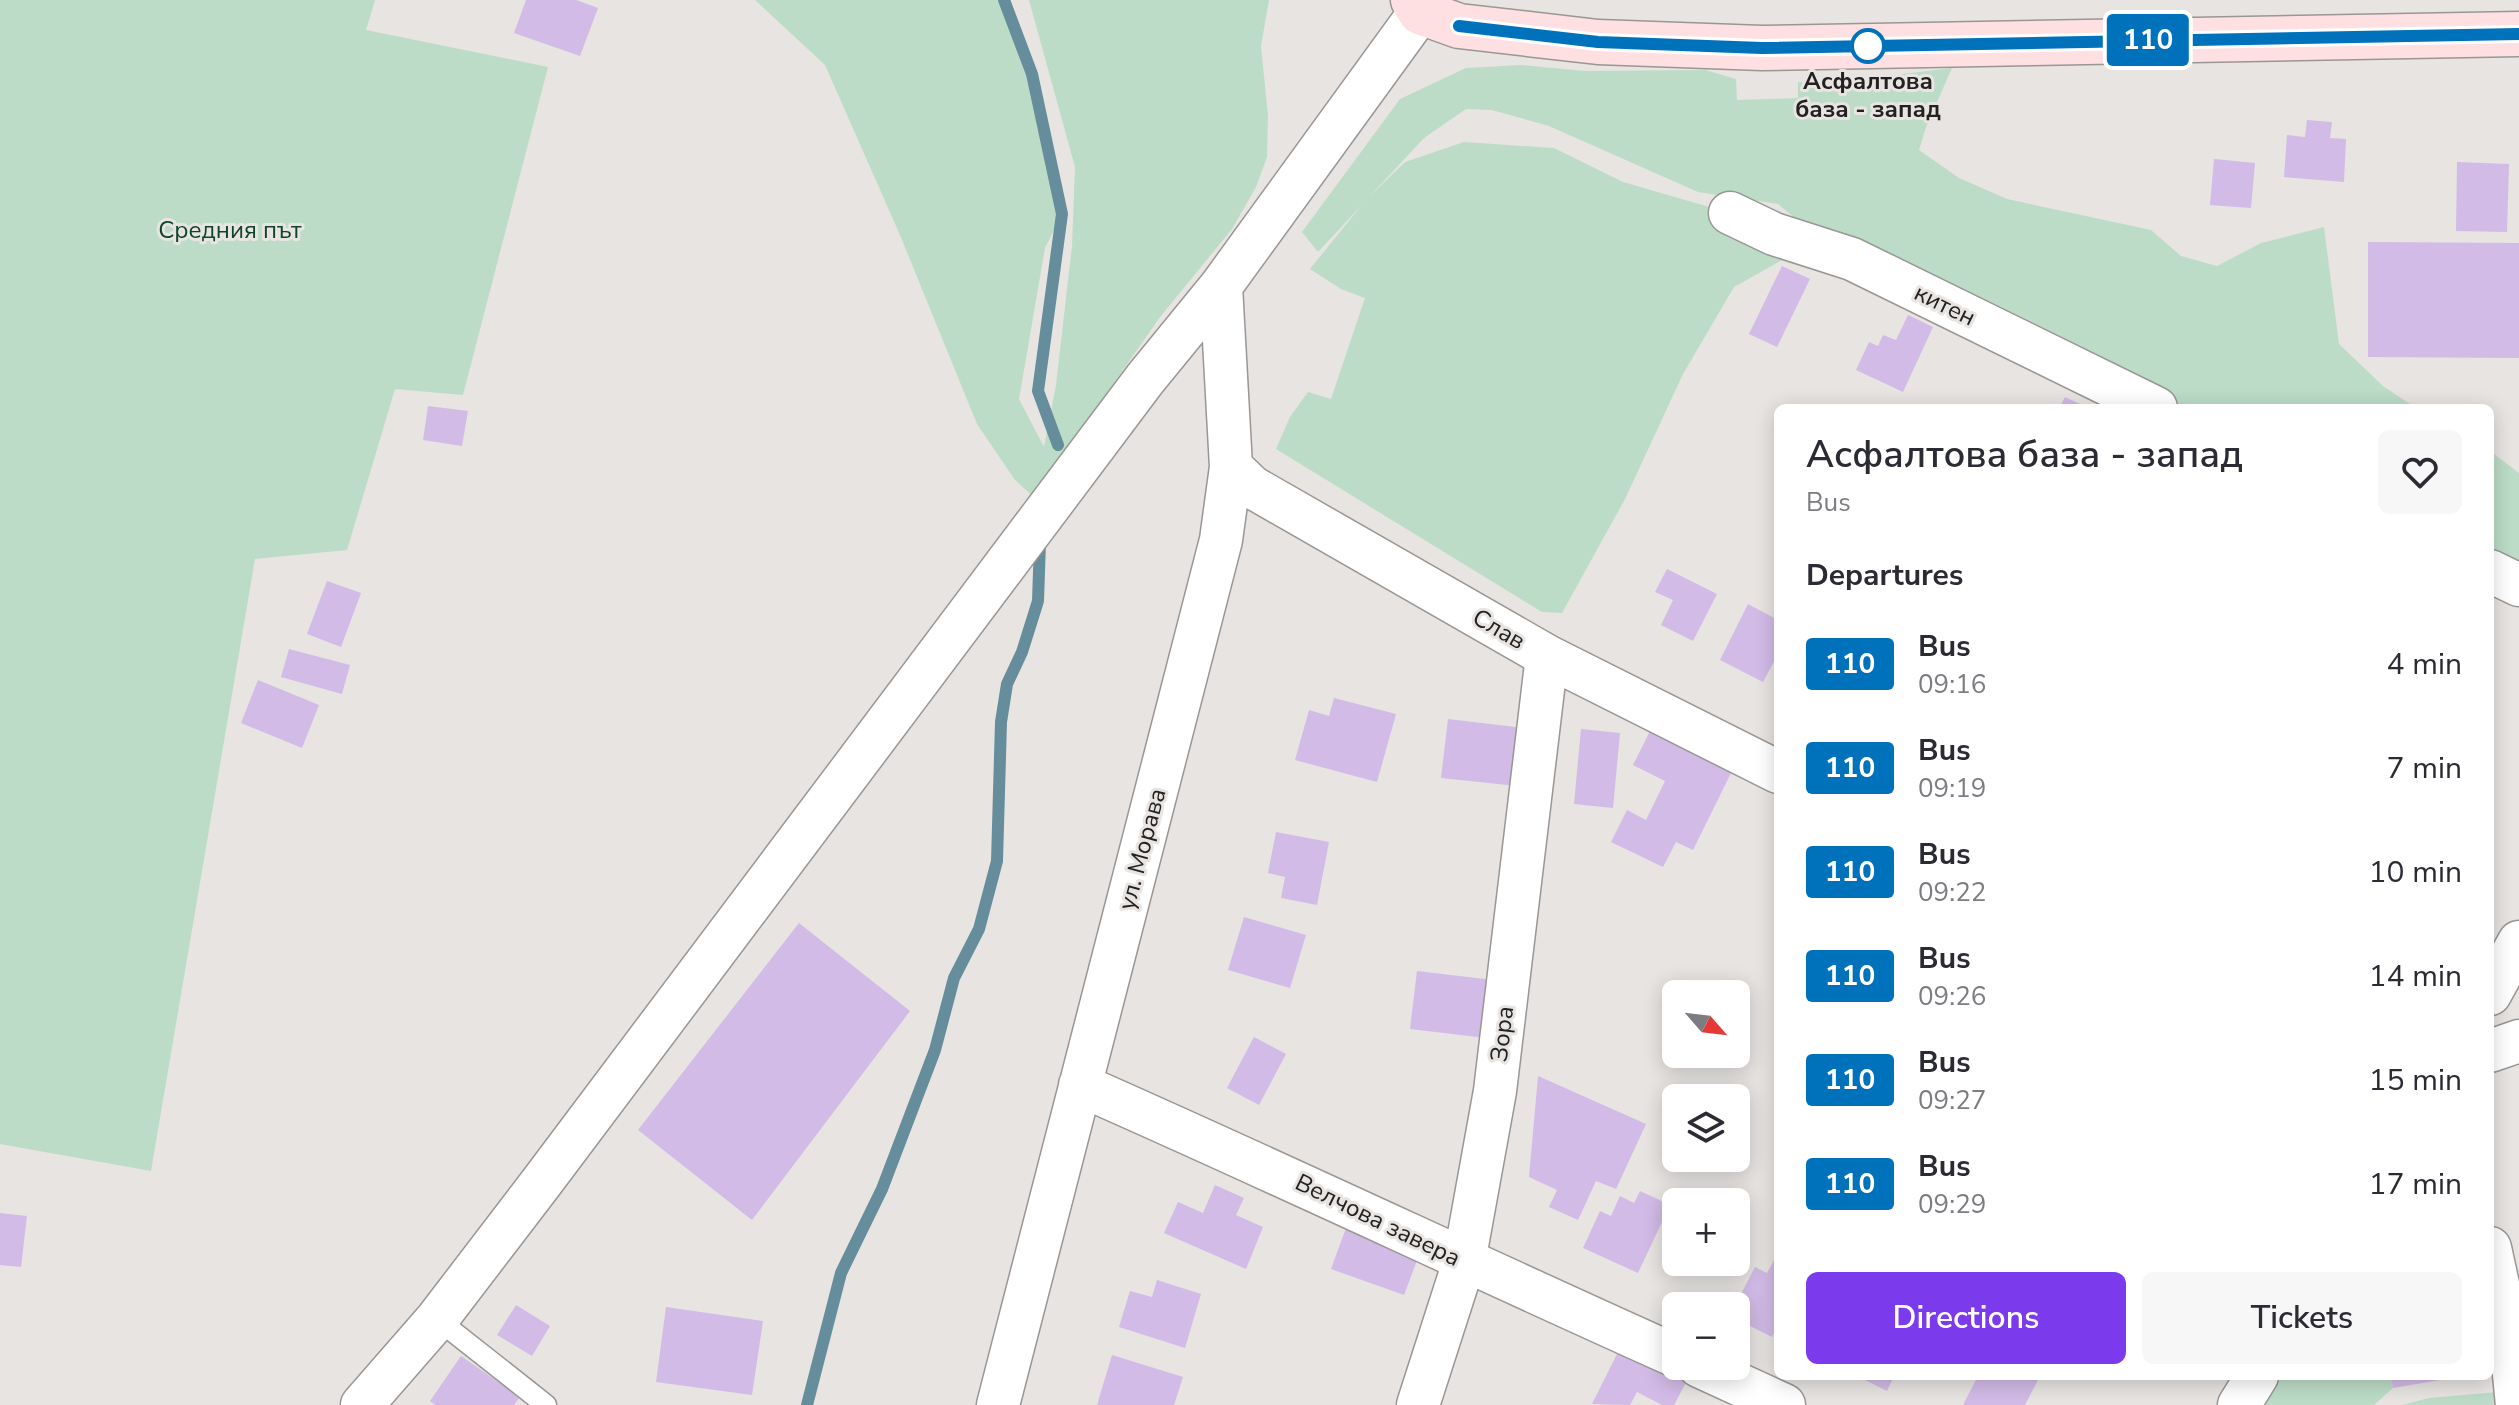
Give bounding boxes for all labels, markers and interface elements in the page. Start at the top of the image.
line badge: 110 [2102,14,2194,66]
text: 110 [2123,21,2173,59]
marker: Асфалтова база - запад [1851,29,1885,63]
place label: Асфалтова база - запад [1795,65,1941,125]
park label: Средния път [158,214,302,246]
street label: китен [1909,277,1981,333]
text: Асфалтова база - запад [1806,429,2243,480]
button: heart [2378,430,2462,514]
text: Bus [1806,485,1851,520]
text: Departures [1806,555,1963,596]
street label: Слав [1467,601,1531,657]
text: Bus [1918,626,1971,667]
text: 4 min [2387,644,2462,685]
text: 110 [1825,645,1875,683]
text: 09:16 [1918,667,1986,702]
text: Bus [1918,730,1971,771]
text: 7 min [2387,748,2462,789]
text: 110 [1825,749,1875,787]
text: 09:19 [1918,771,1986,806]
street label: ул. Морава [1110,785,1174,913]
text: Bus [1918,834,1971,875]
text: 10 min [2369,852,2462,893]
text: 110 [1825,853,1875,891]
text: 09:22 [1918,875,1986,910]
text: Bus [1918,938,1971,979]
text: 14 min [2369,956,2462,997]
text: 110 [1825,957,1875,995]
text: 09:26 [1918,979,1986,1014]
north arrow [1662,980,1750,1068]
map controls [1662,980,1750,1380]
street label: Зора [1483,1004,1521,1064]
text: Bus [1918,1042,1971,1083]
text: 15 min [2369,1060,2462,1101]
text: 110 [1825,1061,1875,1099]
text: 09:27 [1918,1083,1986,1118]
button: layers [1662,1084,1750,1172]
text: Bus [1918,1146,1971,1187]
text: 17 min [2369,1164,2462,1205]
text: 110 [1825,1165,1875,1203]
street label: Велчова завера [1290,1166,1466,1274]
text: 09:29 [1918,1187,1986,1222]
button: + [1662,1188,1750,1276]
button: Directions [1806,1272,2126,1364]
button: Tickets [2142,1272,2462,1364]
button: − [1662,1292,1750,1380]

